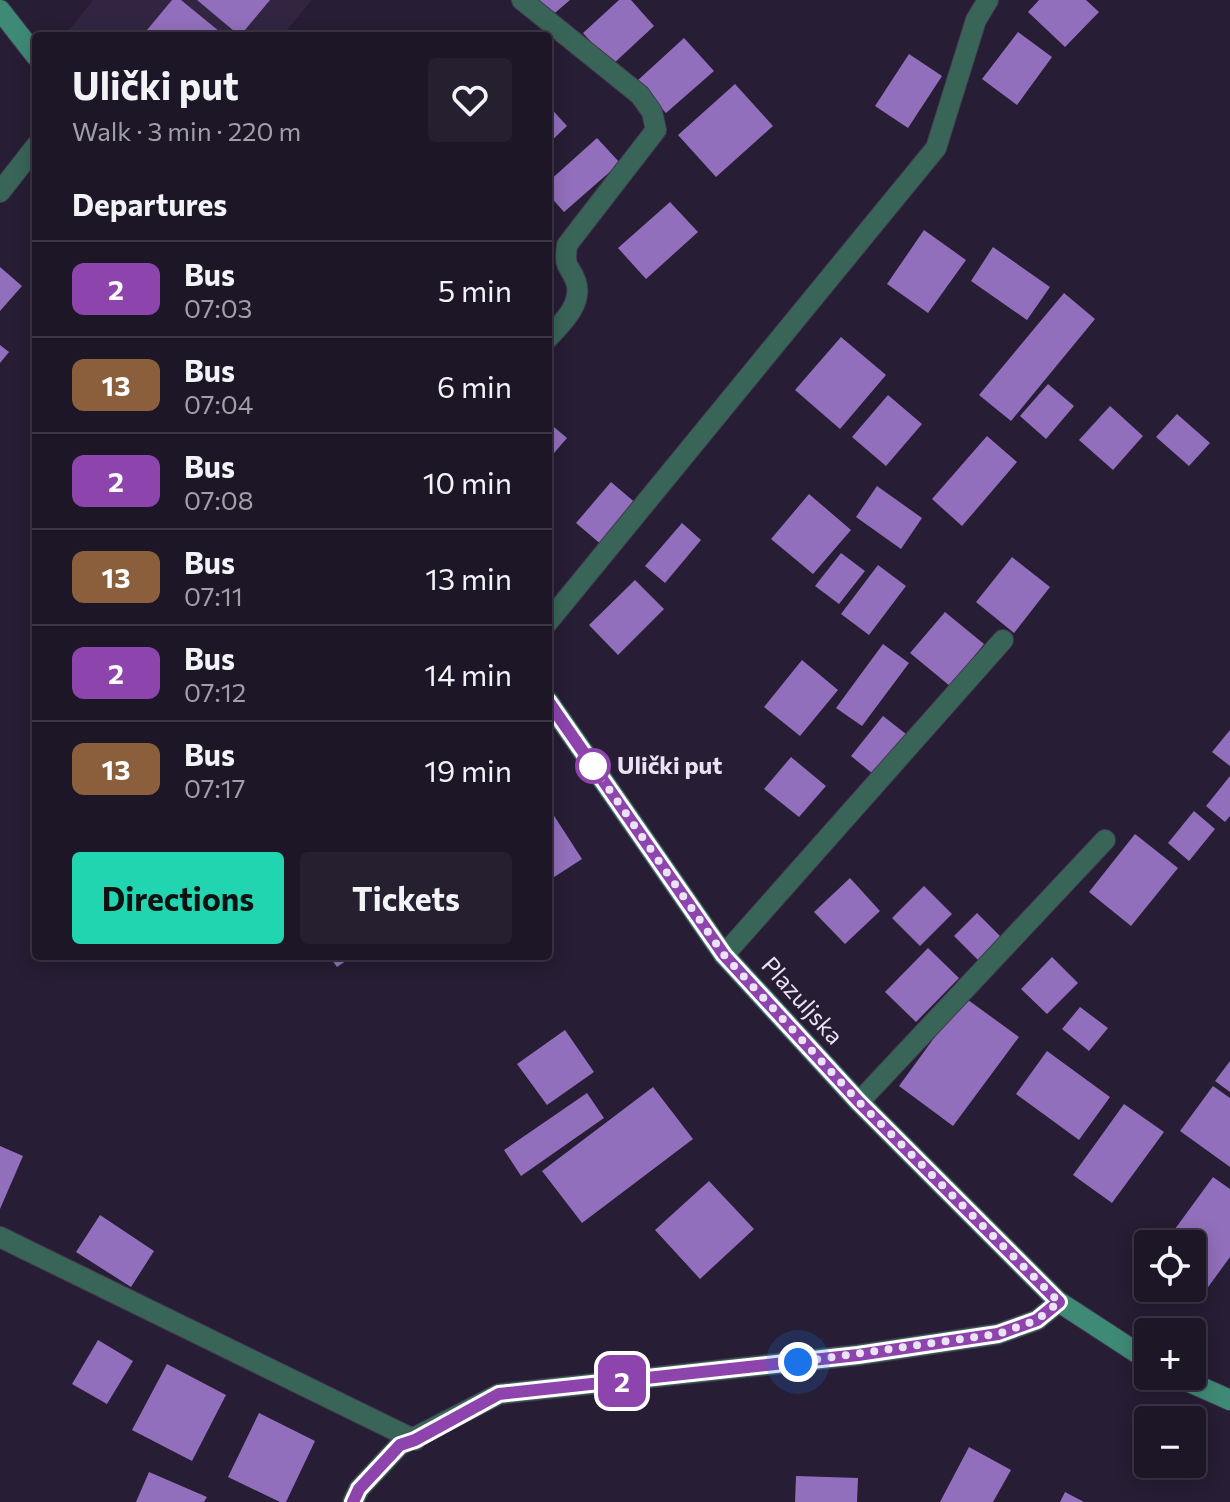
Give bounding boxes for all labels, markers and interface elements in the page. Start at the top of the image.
button: heart [428,58,512,142]
text: Ulički put [72,61,239,108]
text: Walk · 3 min · 220 m [72,115,301,146]
text: Departures [72,185,227,222]
text: Bus [184,255,235,292]
text: 5 min [438,271,512,308]
text: 2 [108,272,124,306]
text: 07:03 [184,292,252,323]
text: Bus [184,351,235,388]
text: 6 min [437,367,512,404]
text: 13 [102,368,130,402]
text: 07:04 [184,388,253,419]
text: Bus [184,447,235,484]
text: 10 min [423,463,512,500]
text: 2 [108,464,124,498]
text: 07:08 [184,484,253,515]
text: Bus [184,543,235,580]
text: 13 min [425,559,512,596]
text: 13 [102,560,130,594]
text: 07:11 [184,580,243,611]
text: Bus [184,639,235,676]
text: 14 min [424,655,512,692]
text: 2 [108,656,124,690]
text: 07:12 [184,676,246,707]
text: Bus [184,735,235,772]
marker: Ulički put [576,749,610,783]
place label: Ulički put [617,750,722,779]
text: 19 min [424,751,512,788]
text: 13 [102,752,130,786]
text: 07:17 [184,772,246,803]
button: Directions [72,852,284,944]
button: Tickets [300,852,512,944]
street label: Plazuljska [756,950,850,1050]
map controls [1134,1230,1206,1478]
button: locate [1134,1230,1206,1302]
button: + [1134,1318,1206,1390]
your location [778,1342,818,1382]
line badge: 2 [596,1355,648,1407]
text: 2 [614,1364,630,1398]
button: − [1134,1406,1206,1478]

